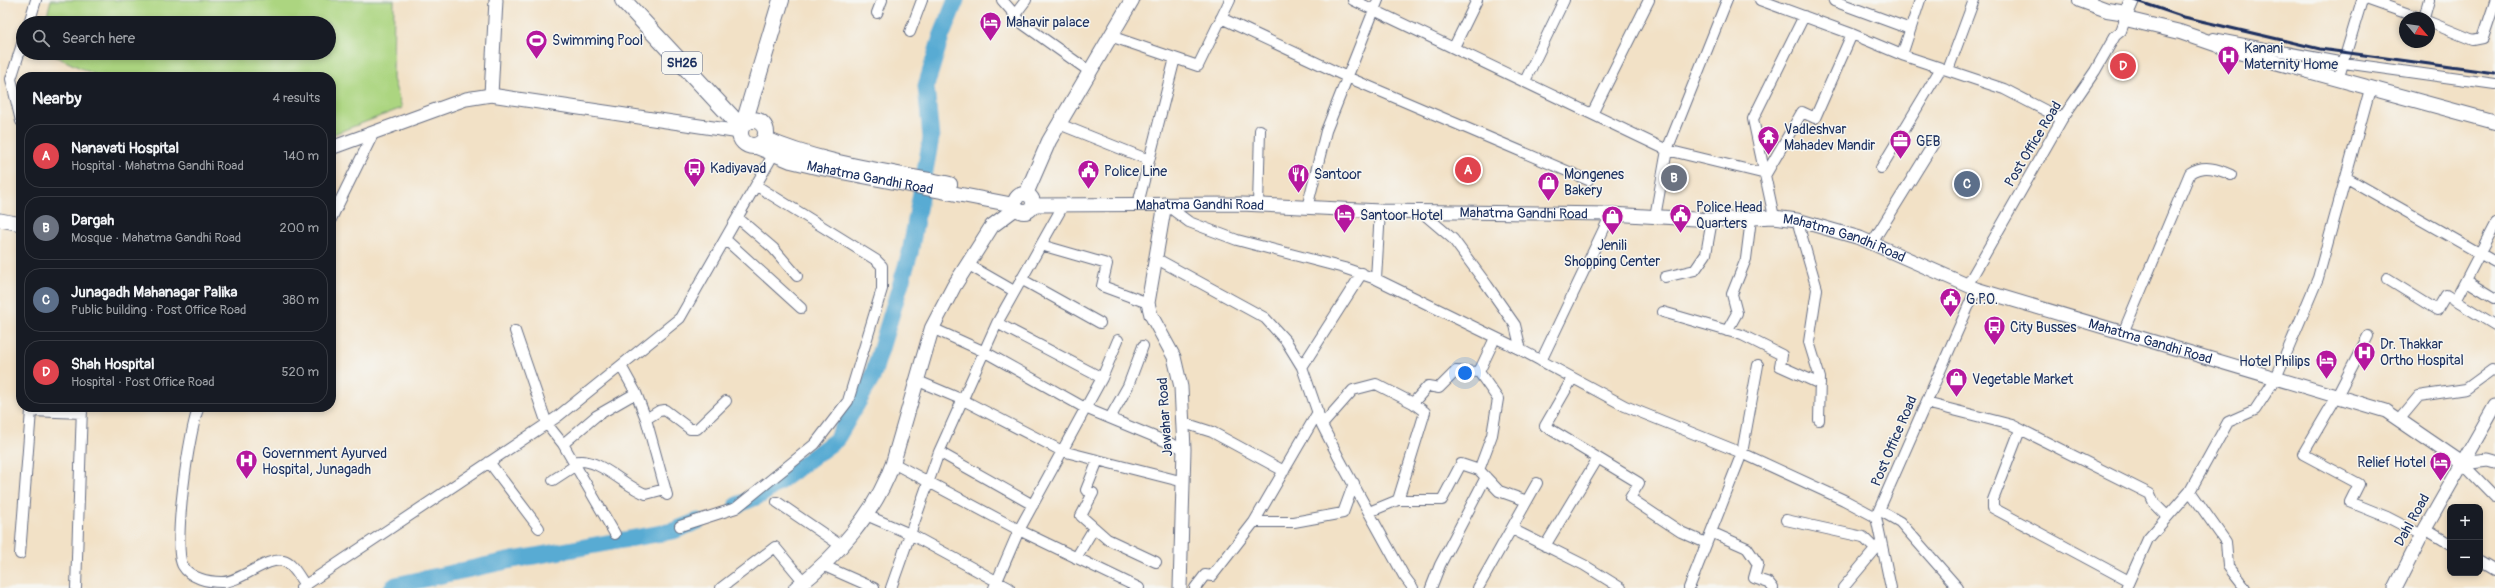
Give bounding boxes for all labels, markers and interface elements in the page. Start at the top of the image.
hotel icon: Mahavir palace [977,9,1003,42]
north arrow [2399,12,2435,48]
place label: Mahavir palace [1006,14,1090,31]
search box [16,16,336,60]
icon: search [30,27,52,49]
sports icon: Swimming Pool [524,27,550,60]
text: Search here [62,29,135,48]
place label: Swimming Pool [552,32,643,49]
place label: Kanani Maternity Home [2244,40,2338,73]
hospital icon: Kanani Maternity Home [2215,43,2241,76]
pin: D [2110,51,2136,81]
road number: SH26 [662,52,702,74]
text: Nearby [32,88,81,109]
text: 4 results [273,90,320,106]
street label: Post Office Road [2001,98,2065,190]
place label: Vadleshvar Mahadev Mandir [1784,121,1875,154]
temple icon: Vadleshvar Mahadev Mandir [1756,124,1782,157]
office icon: GEB [1887,128,1913,161]
place label: GEB [1916,133,1941,150]
text: Nanavati Hospital [71,139,179,158]
text: A [42,148,50,164]
text: 140 m [283,148,319,164]
bus stop icon: Kadiyavad [682,155,708,188]
pin: A [1455,155,1481,185]
street label: Mahatma Gandhi Road [805,157,935,198]
text: Hospital · Mahatma Gandhi Road [71,158,244,174]
public building icon: Police Line [1076,158,1102,191]
place label: Kadiyavad [710,160,767,177]
restaurant icon: Santoor [1285,161,1311,194]
place label: Police Line [1104,163,1167,180]
pin: B [1661,163,1687,193]
place label: Santoor [1314,166,1362,183]
place label: Mongenes Bakery [1564,166,1625,199]
shop icon: Mongenes Bakery [1535,169,1561,202]
pin: C [1954,169,1980,199]
street label: Mahatma Gandhi Road [1136,195,1265,214]
place label: Police Head Quarters [1696,199,1763,232]
hotel icon: Santoor Hotel [1332,202,1358,235]
public building icon: Police Head Quarters [1668,202,1694,235]
street label: Mahatma Gandhi Road [1459,204,1588,222]
shop icon: Jenili Shopping Center [1599,204,1625,237]
place label: Santoor Hotel [1360,207,1443,224]
street label: Mahatma Gandhi Road [1782,210,1908,266]
text: Dargah [71,211,114,230]
text: B [42,220,50,236]
text: 200 m [280,220,319,236]
text: Mosque · Mahatma Gandhi Road [71,230,241,246]
place label: Jenili Shopping Center [1564,237,1660,270]
text: Junagadh Mahanagar Palika [71,283,237,302]
public building icon: G.P.O. [1938,286,1964,319]
place label: G.P.O. [1966,291,1998,308]
text: C [42,292,50,308]
text: 380 m [282,292,319,308]
text: Public building · Post Office Road [71,302,246,318]
bus stop icon: City Busses [1982,314,2008,347]
street label: Mahatma Gandhi Road [2087,314,2215,367]
place label: City Busses [2010,319,2077,336]
place label: Dr. Thakkar Ortho Hospital [2380,336,2464,369]
hospital icon: Dr. Thakkar Ortho Hospital [2351,339,2377,372]
hotel icon: Hotel Philips [2313,348,2339,381]
place label: Hotel Philips [2239,353,2311,370]
text: Shah Hospital [71,355,155,374]
your location [1455,363,1475,383]
text: D [42,364,50,380]
text: 520 m [281,364,319,380]
shop icon: Vegetable Market [1944,366,1970,399]
place label: Vegetable Market [1972,371,2074,388]
text: Hospital · Post Office Road [71,374,215,390]
street label: Jawahar Road [1154,377,1176,457]
street label: Post Office Road [1867,393,1921,489]
place label: Government Ayurved Hospital, Junagadh [262,445,387,478]
hospital icon: Government Ayurved Hospital, Junagadh [233,448,259,481]
hotel icon: Relief Hotel [2428,449,2454,482]
place label: Relief Hotel [2357,454,2426,471]
street label: Dahl Road [2391,491,2433,549]
map controls [2447,504,2483,576]
button: + [2447,504,2483,540]
button: − [2447,540,2483,576]

